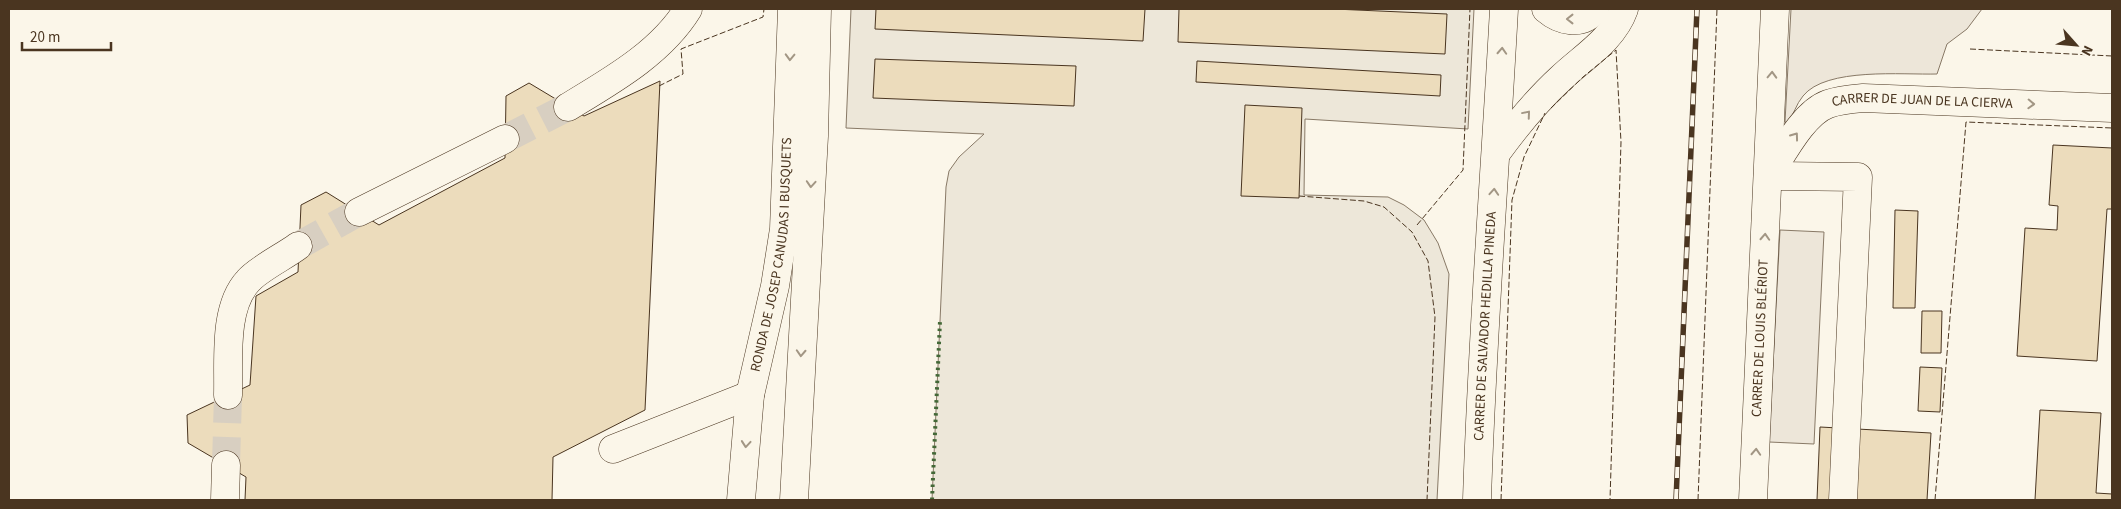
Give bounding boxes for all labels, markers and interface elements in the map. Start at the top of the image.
one-way arrow [1566,14,1574,24]
scale bar [22,20,111,52]
north arrow [2051,20,2101,70]
text: 20 m [30,27,60,48]
text: N [2076,42,2098,59]
one-way arrow [1496,46,1507,54]
one-way arrow [785,54,795,62]
one-way arrow [1767,71,1778,79]
street label: CARRER DE JUAN DE LA CIERVA [1830,88,2014,114]
one-way arrow [2027,99,2035,110]
one-way arrow [1521,110,1530,119]
one-way arrow [1789,132,1798,142]
street label: RONDA DE JOSEP CANUDAS I BUSQUETS [746,137,797,374]
one-way arrow [805,181,816,189]
one-way arrow [1488,187,1499,195]
street label: CARRER DE SALVADOR HEDILLA PINEDA [1469,210,1502,441]
one-way arrow [1760,233,1771,241]
street label: CARRER DE LOUIS BLÉRIOT [1747,258,1774,417]
one-way arrow [795,350,806,358]
one-way arrow [741,440,752,448]
one-way arrow [1750,447,1761,455]

